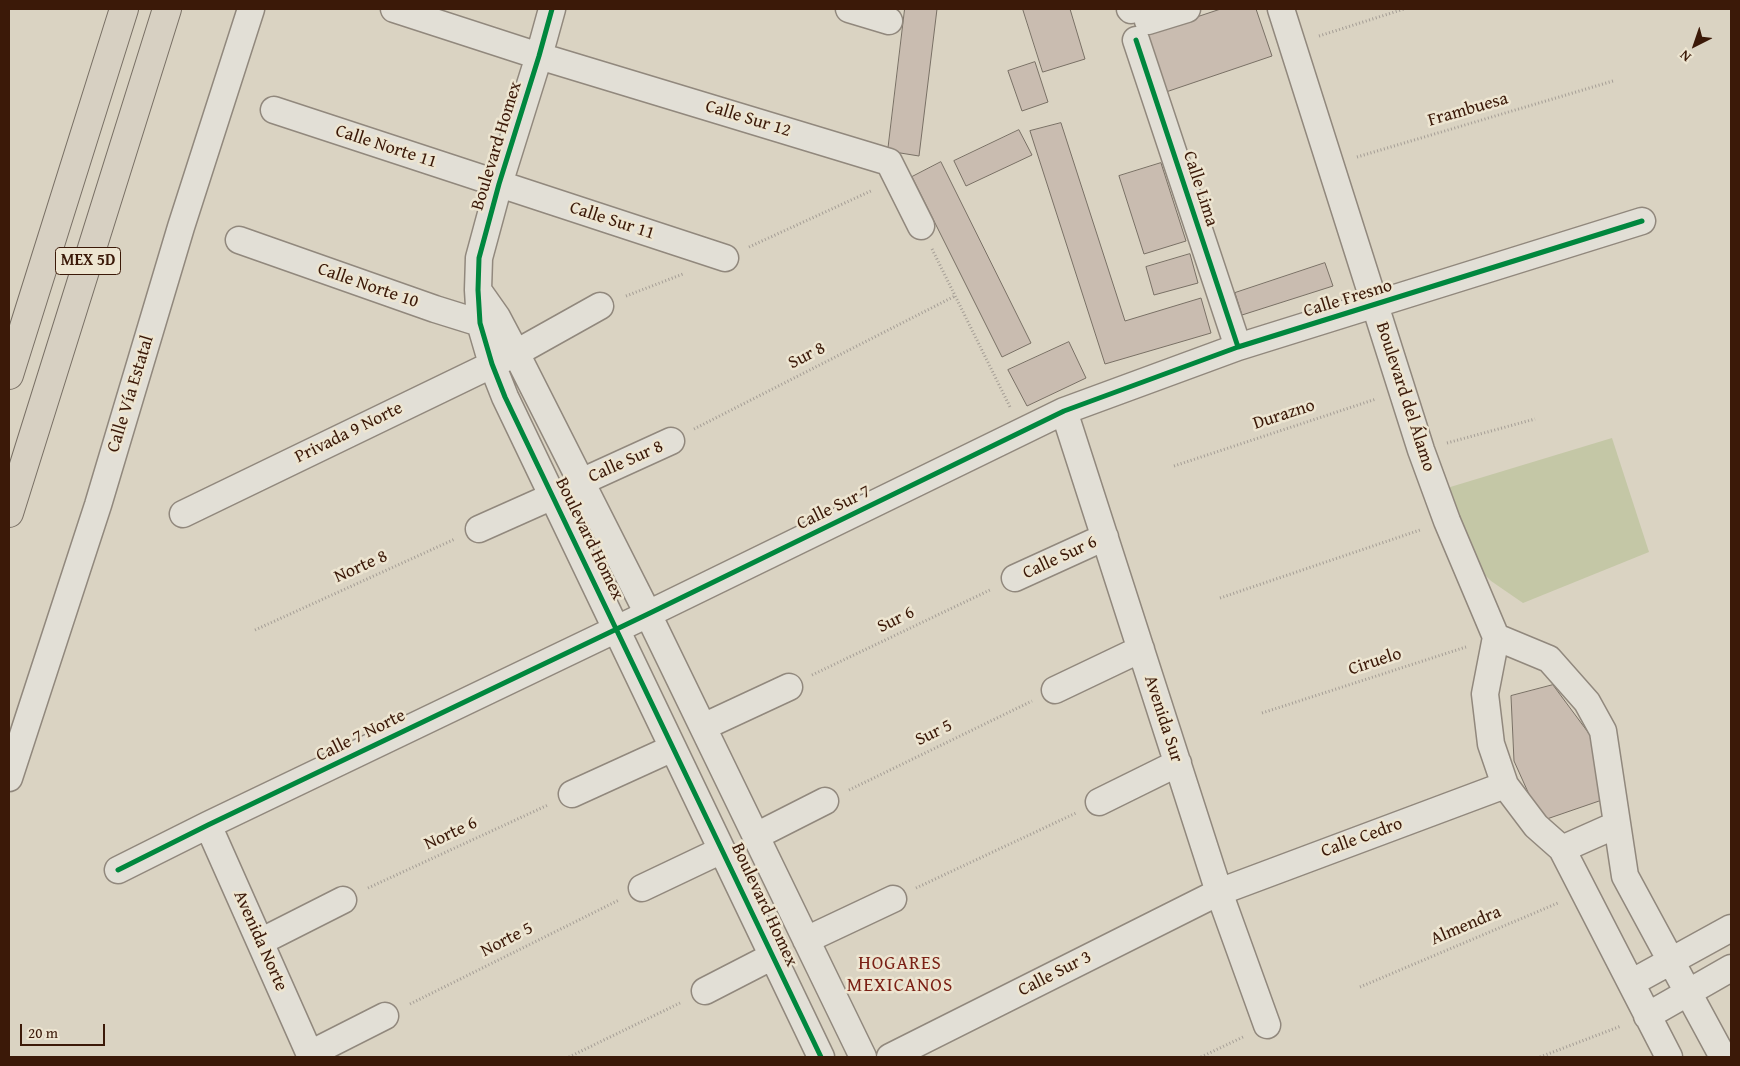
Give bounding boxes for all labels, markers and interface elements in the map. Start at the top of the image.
north arrow [1670,20,1720,70]
text: N [1675,46,1695,67]
street label: Boulevard Homex [467,79,527,213]
street label: Frambuesa [1425,88,1511,132]
street label: Calle Sur 12 [703,96,793,142]
street label: Calle Norte 11 [333,120,439,174]
street label: Calle Lima [1178,149,1222,229]
street label: Calle Sur 11 [567,197,657,245]
road number: MEX 5D [56,248,120,274]
street label: Calle Norte 10 [315,259,421,313]
street label: Calle Fresno [1301,275,1395,323]
street label: Boulevard del Álamo [1371,319,1439,475]
street label: Calle Vía Estatal [103,333,159,455]
street label: Sur 8 [785,338,829,374]
street label: Durazno [1250,395,1318,435]
street label: Privada 9 Norte [292,398,406,468]
street label: Calle Sur 8 [585,436,667,488]
street label: Boulevard Homex [550,474,628,604]
street label: Calle Sur 7 [794,481,874,535]
street label: Calle Sur 6 [1019,531,1101,585]
street label: Norte 8 [331,546,391,588]
street label: Sur 6 [874,602,918,638]
street label: Ciruelo [1346,643,1404,681]
street label: Avenida Sur [1139,673,1187,765]
street label: Calle 7 Norte [313,705,409,767]
street label: Sur 5 [912,715,956,751]
street label: Norte 6 [421,812,481,856]
street label: Calle Cedro [1318,813,1406,863]
street label: Boulevard Homex [726,840,802,970]
street label: Avenida Norte [228,888,292,994]
street label: Almendra [1427,901,1505,951]
street label: Norte 5 [477,918,537,962]
street label: Calle Sur 3 [1015,946,1095,1002]
district label: HOGARES MEXICANOS [846,953,954,997]
scale bar [22,1014,108,1046]
text: 20 m [28,1022,58,1043]

